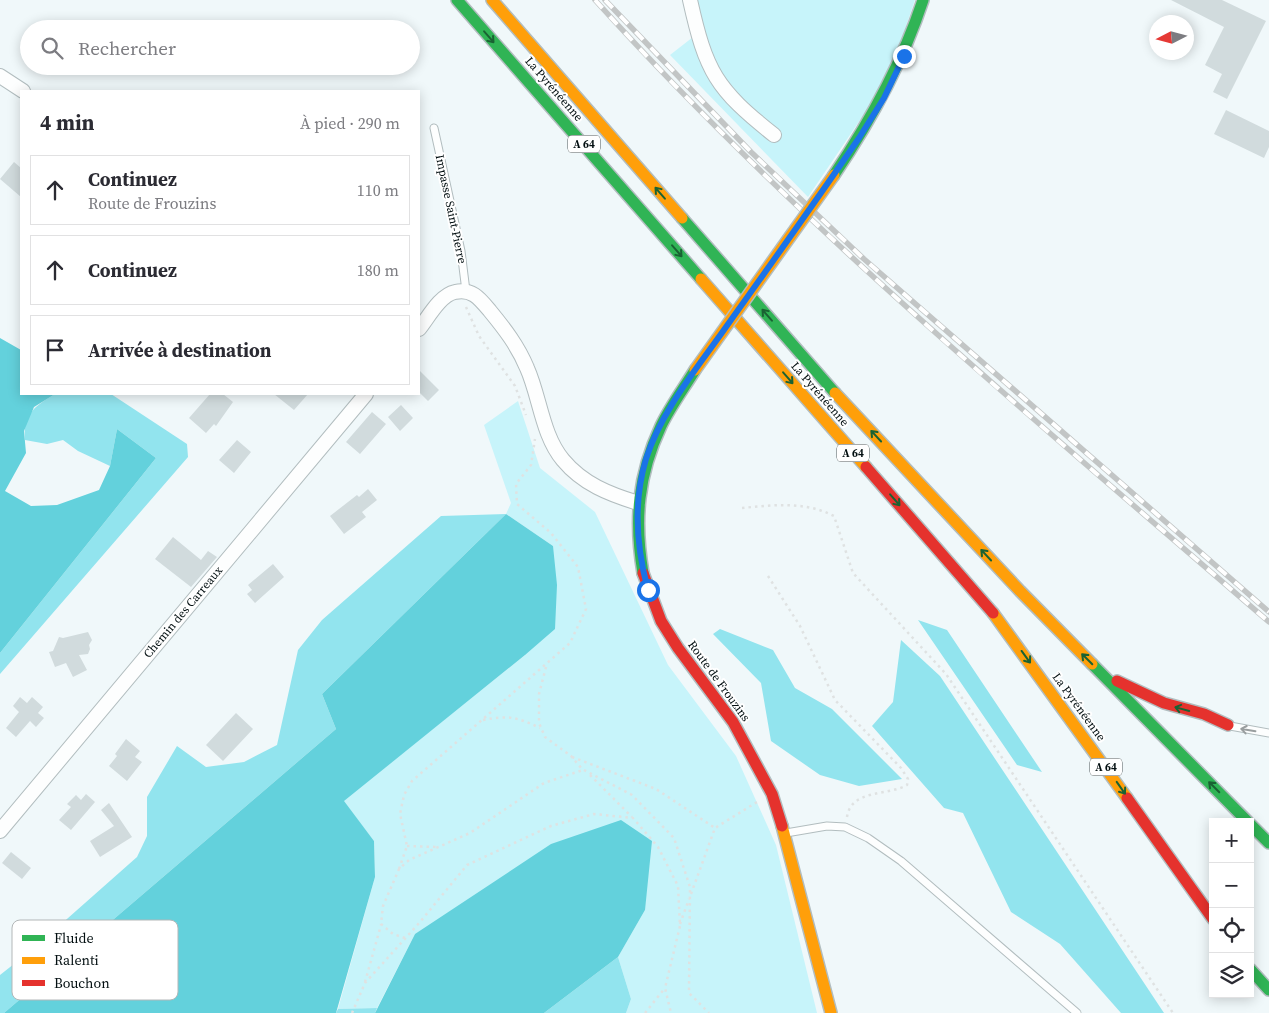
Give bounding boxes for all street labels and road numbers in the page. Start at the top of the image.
street label: La Pyrénéenne [521,53,587,125]
road number: A 64 [568,136,600,152]
street label: Impasse Saint-Pierre [432,153,470,265]
street label: La Pyrénéenne [787,358,853,430]
road number: A 64 [837,444,869,462]
street label: Chemin des Carreaux [140,562,227,661]
street label: Route de Frouzins [684,637,754,725]
street label: La Pyrénéenne [1049,670,1109,744]
road number: A 64 [1090,759,1122,776]

